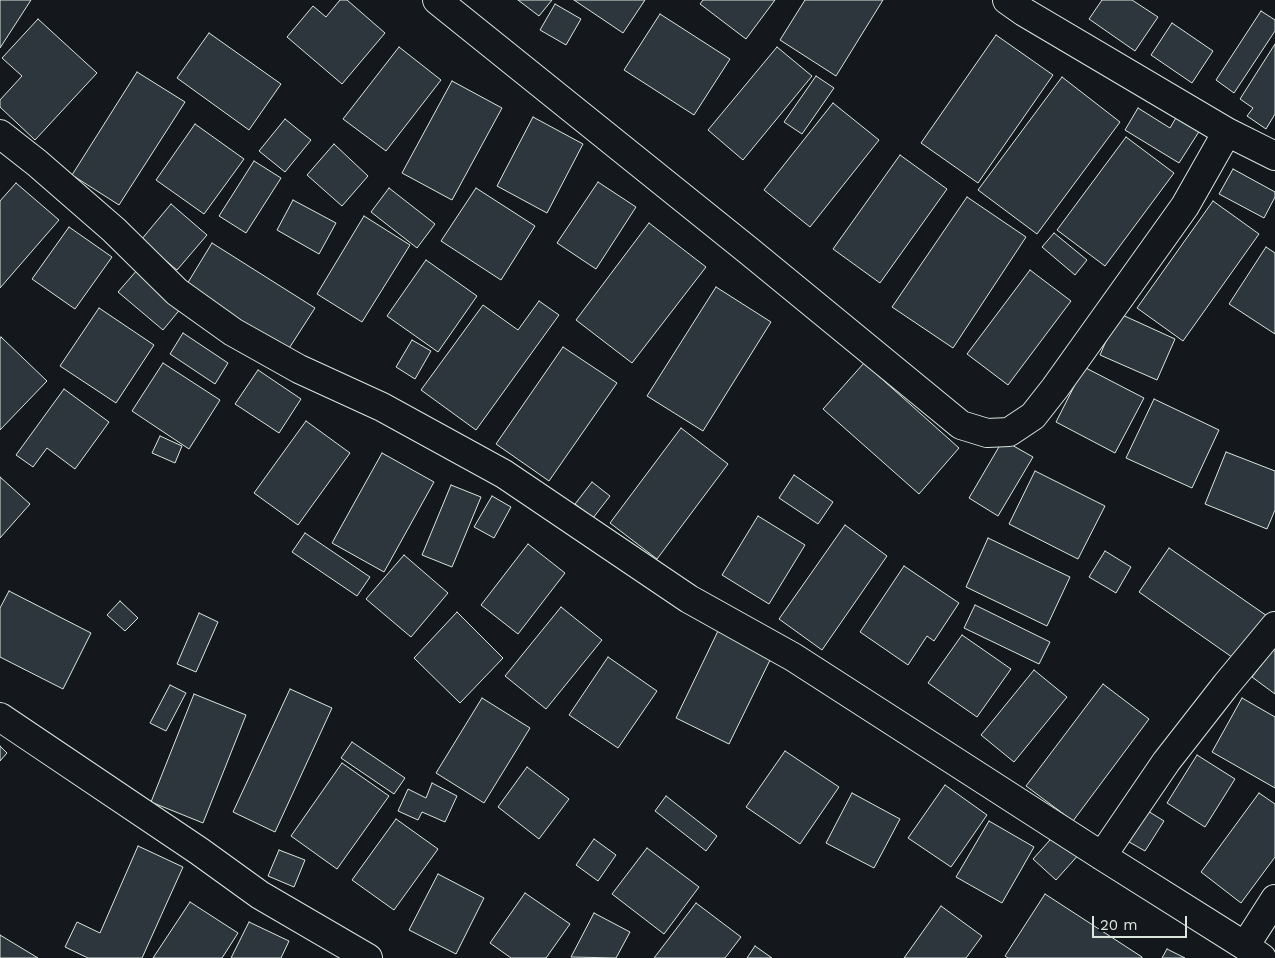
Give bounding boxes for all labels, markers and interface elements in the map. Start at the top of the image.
scale bar [1095,906,1190,938]
text: 20 m [1100,916,1138,934]

